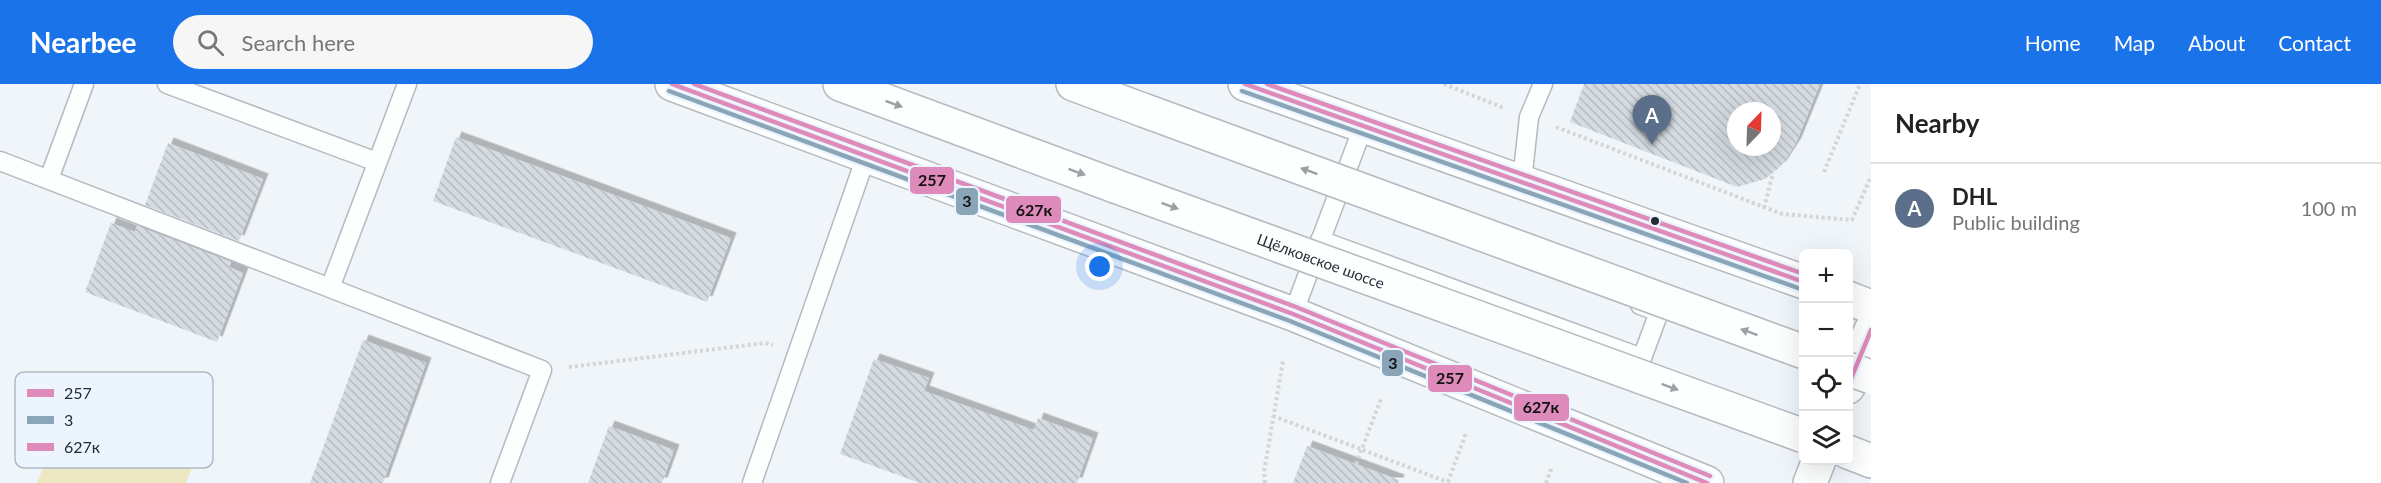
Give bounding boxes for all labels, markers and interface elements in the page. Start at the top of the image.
search box [173,15,593,69]
text: Nearbee [30,25,137,59]
icon: search [194,26,227,59]
text: Search here [242,29,355,56]
text: Home [2025,30,2081,55]
text: Map [2114,30,2155,55]
text: About [2188,30,2245,55]
text: Contact [2278,30,2351,55]
pin: A [1632,95,1672,145]
one-way arrow [886,100,904,110]
north arrow [1727,102,1781,156]
text: Nearby [1895,107,1980,139]
line badge: 257 [909,166,955,195]
one-way arrow [1300,166,1318,175]
one-way arrow [1068,168,1086,177]
text: 257 [918,170,946,189]
text: DHL [1952,183,1997,210]
line badge: 3 [955,187,979,216]
text: 3 [962,191,972,210]
line badge: 627к [1005,195,1062,224]
text: A [1908,196,1921,220]
text: 100 m [2301,196,2357,220]
text: 627к [1016,200,1053,219]
one-way arrow [1162,202,1180,212]
text: Public building [1952,210,2080,234]
unlabelled marker [1649,215,1661,227]
street label: Щёлковское шоссе [1255,229,1387,292]
map controls [1799,249,1853,465]
button: + [1799,249,1853,303]
your location [1085,252,1114,281]
button: − [1799,303,1853,357]
one-way arrow [1739,327,1757,337]
line badge: 3 [1381,349,1404,377]
text: 3 [1388,353,1398,372]
button: locate [1799,357,1853,411]
line badge: 257 [1427,364,1473,393]
text: 257 [1436,368,1464,387]
legend [15,372,213,468]
text: 257 [64,383,92,402]
one-way arrow [1661,383,1679,393]
line badge: 627к [1513,393,1570,422]
text: 627к [1523,397,1560,416]
text: 3 [64,410,73,429]
button: layers [1799,411,1853,465]
text: 627к [64,437,101,456]

